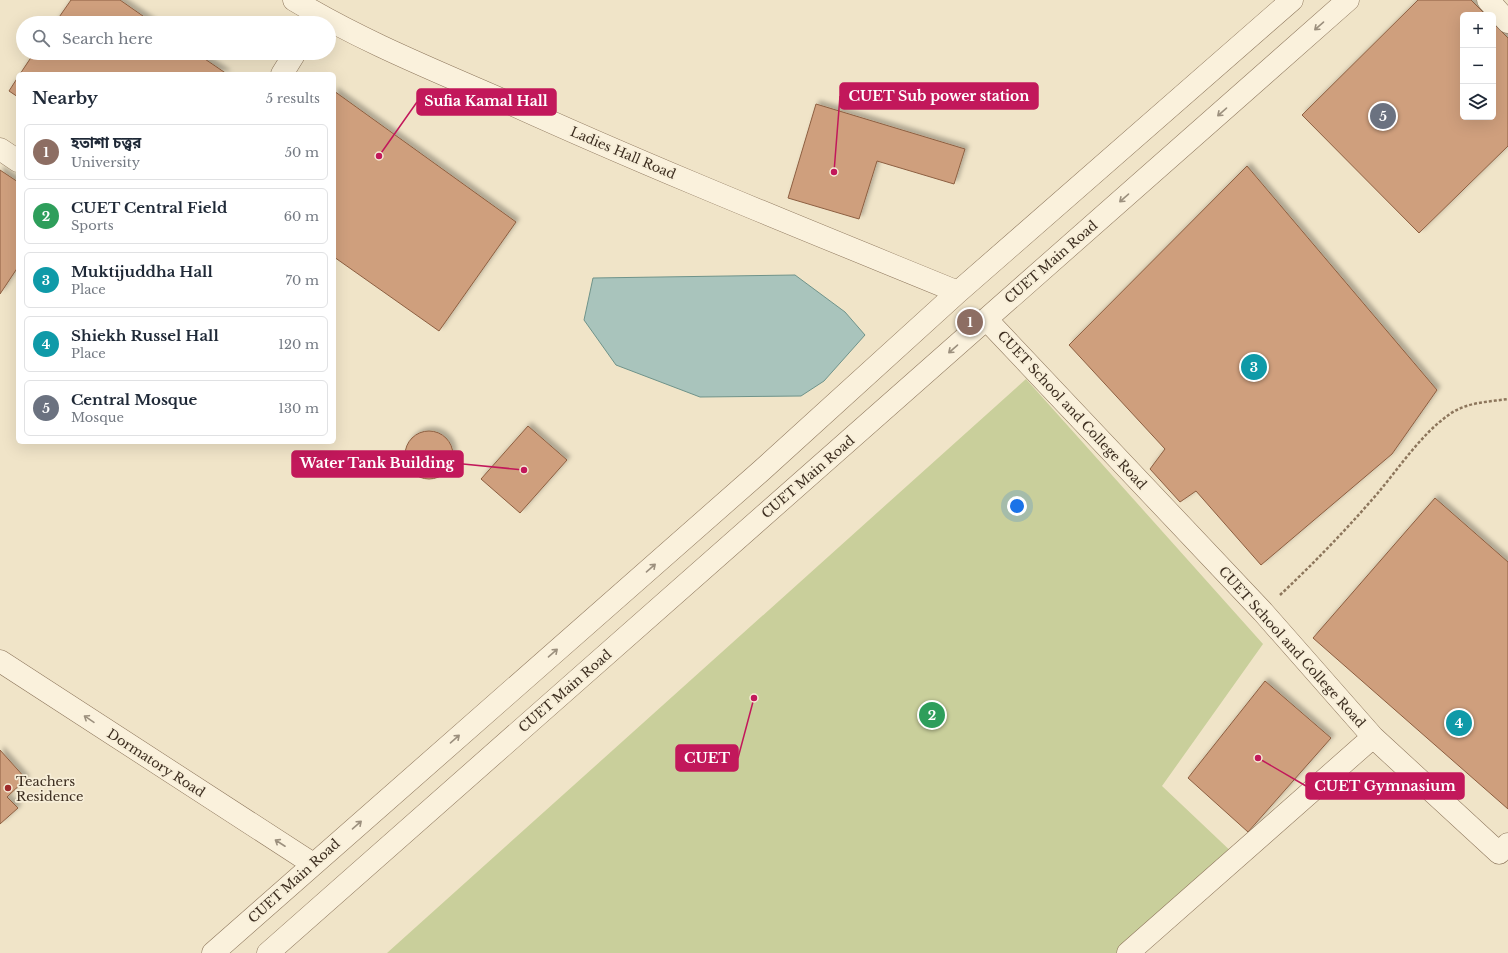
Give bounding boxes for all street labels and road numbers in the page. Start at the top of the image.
street label: Ladies Hall Road [568,123,679,183]
street label: CUET Main Road [1001,217,1101,307]
street label: CUET School and College Road [994,327,1150,493]
street label: CUET Main Road [758,432,858,522]
street label: CUET School and College Road [1215,563,1369,731]
street label: CUET Main Road [515,646,615,736]
street label: Dormatory Road [104,725,208,801]
street label: CUET Main Road [244,835,344,927]

